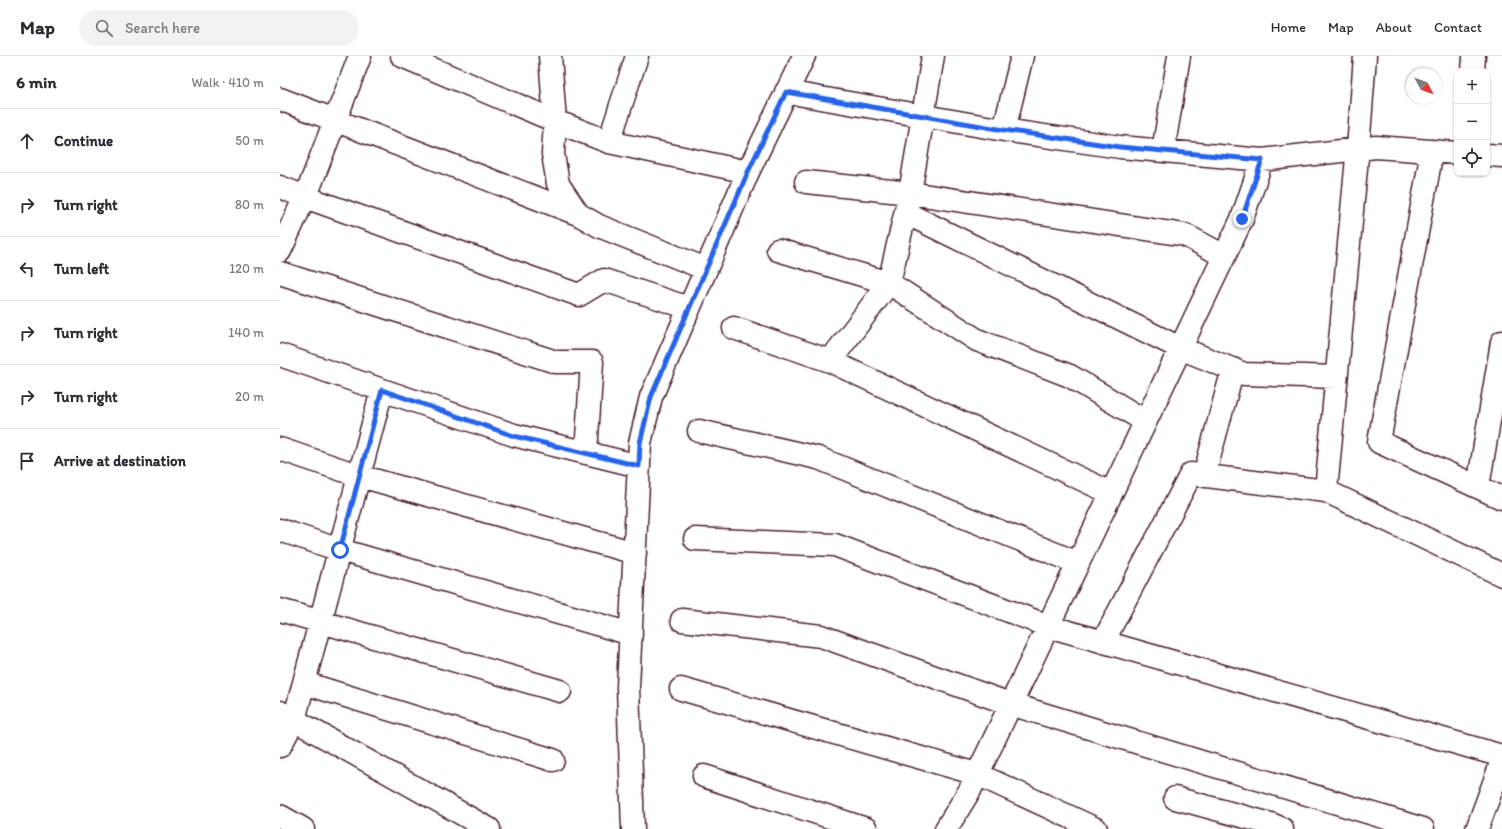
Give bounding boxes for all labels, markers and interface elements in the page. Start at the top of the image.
search box [79,10,359,46]
text: Map [20,16,55,39]
icon: search [93,17,115,39]
text: Search here [125,19,200,37]
text: Home [1271,19,1306,36]
text: Map [1328,19,1354,36]
text: About [1376,19,1412,36]
text: Contact [1434,19,1482,36]
north arrow [1406,68,1442,104]
map controls [1454,68,1490,176]
button: + [1454,68,1490,104]
text: 6 min [16,72,57,92]
text: Walk · 410 m [192,75,264,90]
button: − [1454,104,1490,140]
icon: ahead [16,130,38,152]
text: Continue [54,132,113,150]
text: 50 m [235,133,264,148]
button: locate [1454,140,1490,176]
icon: right [16,194,38,216]
text: Turn right [54,196,118,214]
text: 80 m [235,197,264,212]
route end [1233,210,1251,228]
icon: left [16,258,38,280]
text: Turn left [54,260,109,278]
text: 120 m [229,261,264,276]
icon: right [16,322,38,344]
text: Turn right [54,324,118,342]
text: 140 m [228,325,264,340]
icon: right [16,386,38,408]
text: Turn right [54,388,118,406]
text: 20 m [235,389,264,404]
icon: arrive [16,450,38,472]
text: Arrive at destination [54,452,186,470]
route start [331,541,349,559]

